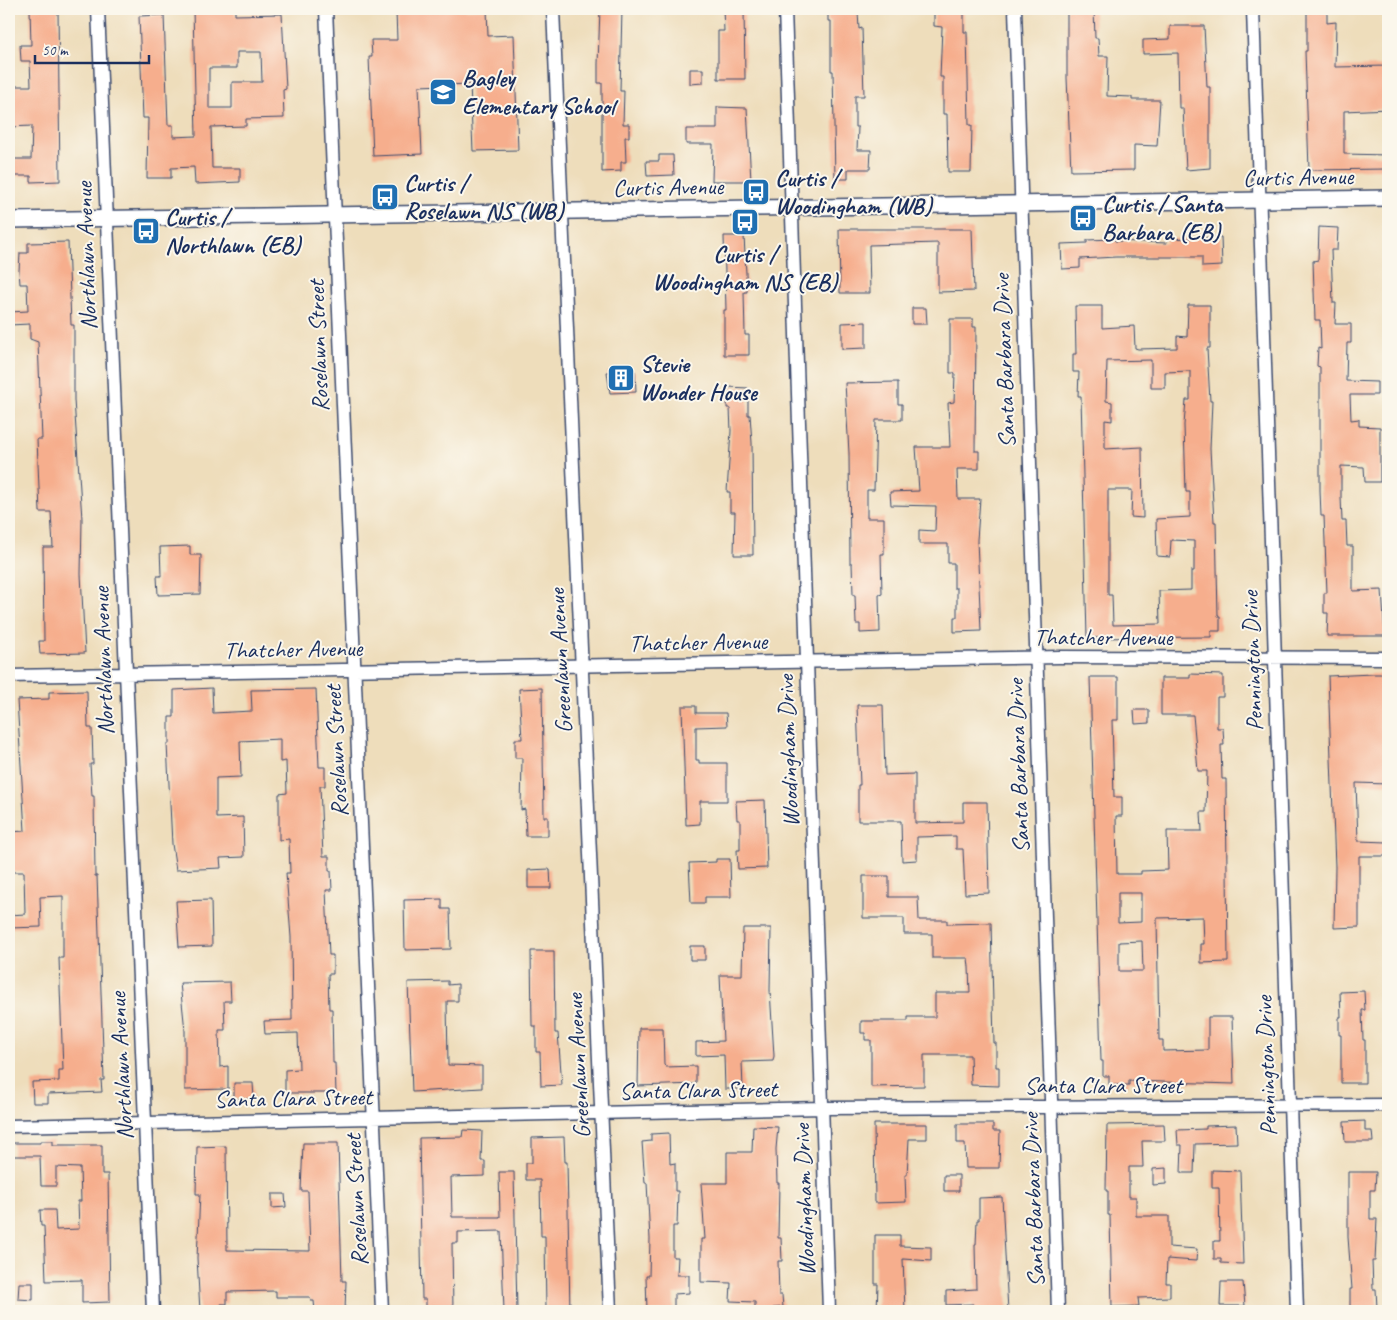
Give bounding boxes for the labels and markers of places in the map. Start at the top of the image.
place label: Bagley Elementary School [462,63,619,121]
school or university icon: Bagley Elementary School [428,77,458,107]
place label: Curtis / Woodingham (WB) [775,163,934,221]
place label: Curtis / Roselawn NS (WB) [404,168,566,226]
bus stop icon: Curtis / Woodingham (WB) [741,177,771,207]
bus stop icon: Curtis / Roselawn NS (WB) [370,182,400,212]
place label: Curtis / Santa Barbara (EB) [1102,189,1225,247]
place label: Curtis / Northlawn (EB) [165,202,303,260]
bus stop icon: Curtis / Santa Barbara (EB) [1068,203,1098,233]
bus stop icon: Curtis / Woodingham NS (EB) [730,207,760,237]
bus stop icon: Curtis / Northlawn (EB) [131,216,161,246]
place label: Curtis / Woodingham NS (EB) [652,239,840,297]
place label: Stevie Wonder House [640,349,759,407]
building icon: Stevie Wonder House [606,363,636,393]

